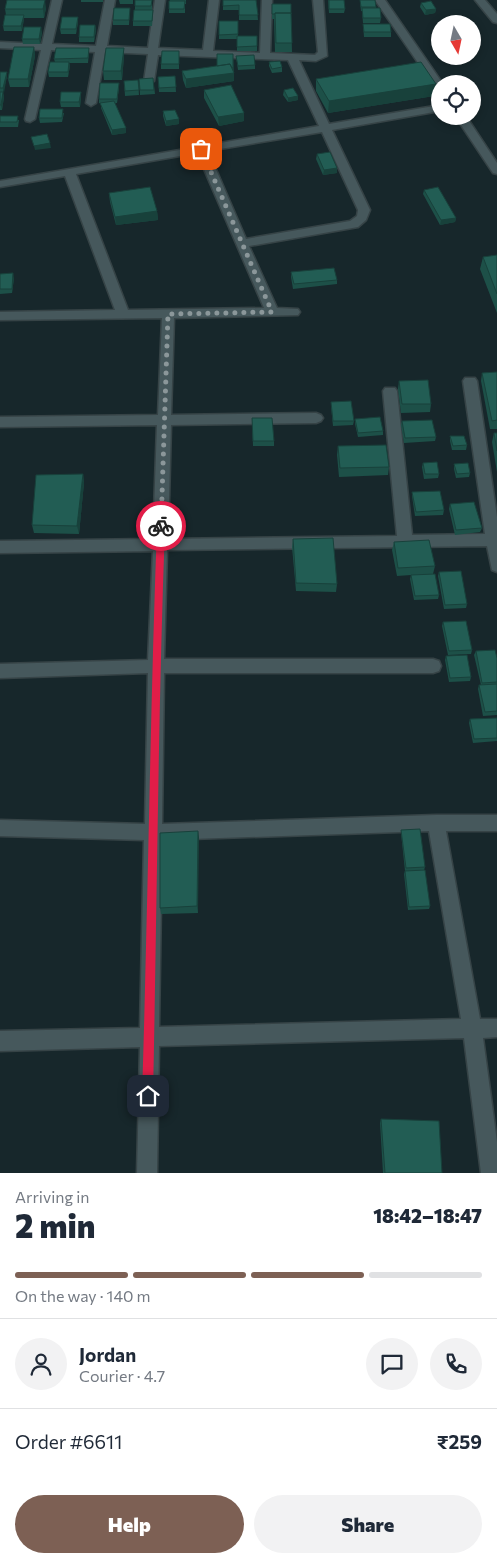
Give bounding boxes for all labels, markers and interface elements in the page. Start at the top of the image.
north arrow [431,15,481,65]
map controls [431,15,481,125]
button: locate [431,75,481,125]
pin [180,128,222,170]
icon: bag [187,135,215,163]
courier [136,501,186,551]
icon: bike [147,512,175,540]
pin [127,1075,169,1117]
icon: home [134,1082,162,1110]
text: Arriving in [15,1187,89,1206]
text: 18:42–18:47 [373,1204,482,1227]
text: 2 min [15,1205,95,1245]
text: On the way · 140 m [15,1286,150,1305]
button: person [15,1338,67,1390]
button: chat [366,1338,418,1390]
button: phone [430,1338,482,1390]
text: Jordan [79,1343,136,1366]
text: Courier · 4.7 [79,1366,165,1385]
text: Order #6611 [15,1430,122,1453]
text: ₹259 [437,1430,482,1453]
button: Help [15,1495,244,1553]
button: Share [254,1495,482,1553]

